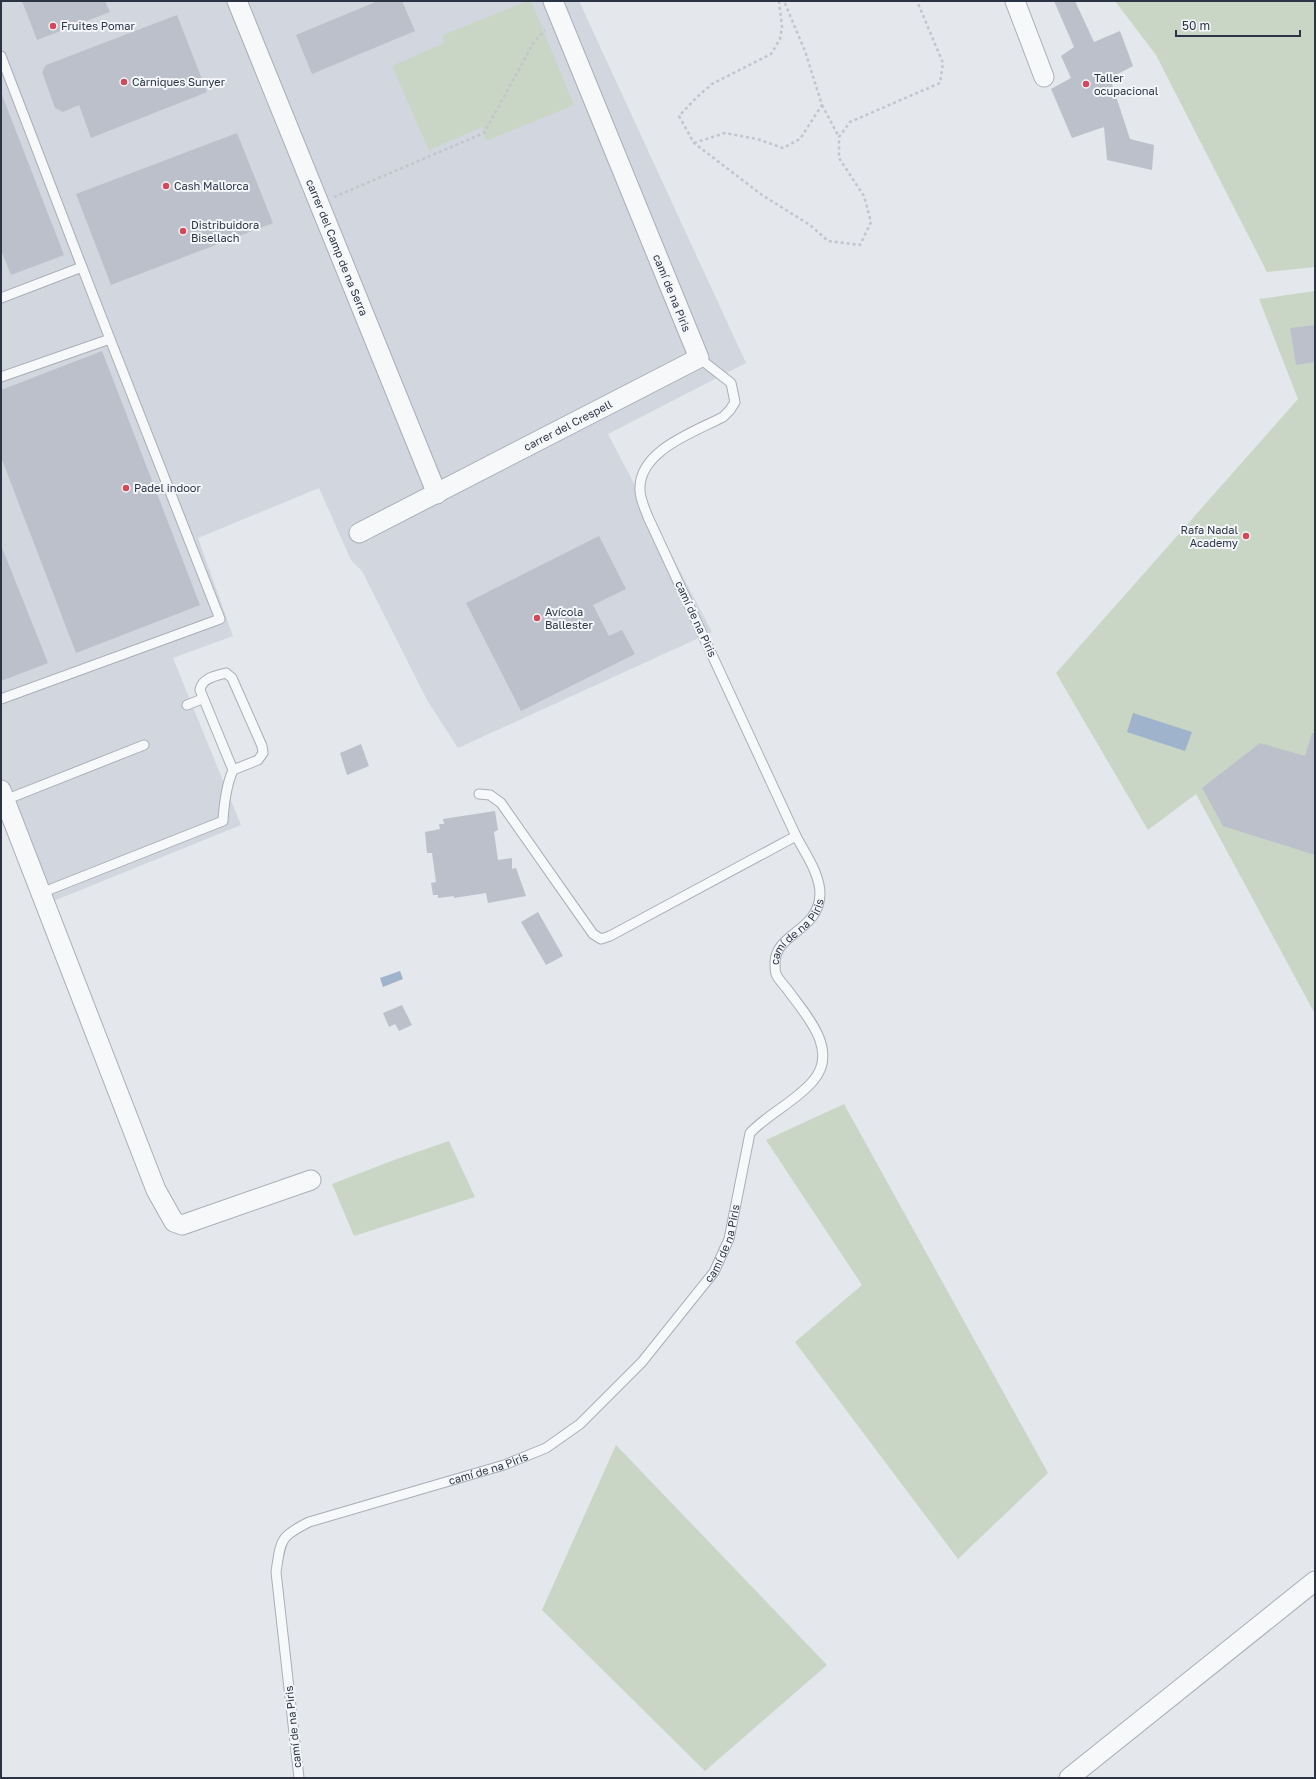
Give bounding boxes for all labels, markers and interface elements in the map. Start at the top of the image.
scale bar [1176,12,1300,38]
text: 50 m [1182,18,1210,33]
place label: Fruites Pomar [61,19,135,32]
marker: Fruites Pomar [48,21,58,31]
place label: Taller ocupacional [1094,71,1159,97]
place label: Càrniques Sunyer [132,75,226,88]
marker: Càrniques Sunyer [119,77,129,87]
marker: Taller ocupacional [1081,79,1091,89]
street label: carrer del Camp de na Serra [304,177,371,318]
place label: Cash Mallorca [174,179,249,192]
marker: Cash Mallorca [161,181,171,191]
place label: Distribuidora Bisellach [191,218,259,244]
marker: Distribuidora Bisellach [178,226,188,236]
street label: camí de na Piris [651,252,694,334]
street label: carrer del Crespell [521,397,615,453]
place label: Padel indoor [134,481,201,494]
marker: Padel indoor [121,483,131,493]
place label: Rafa Nadal Academy [1181,523,1238,549]
marker: Rafa Nadal Academy [1241,531,1251,541]
street label: camí de na Piris [673,579,720,659]
place label: Avícola Ballester [545,605,594,631]
marker: Avícola Ballester [532,613,542,623]
street label: camí de na Piris [768,897,826,965]
street label: camí de na Piris [702,1203,742,1284]
street label: camí de na Piris [447,1449,530,1487]
street label: camí de na Piris [282,1685,303,1769]

